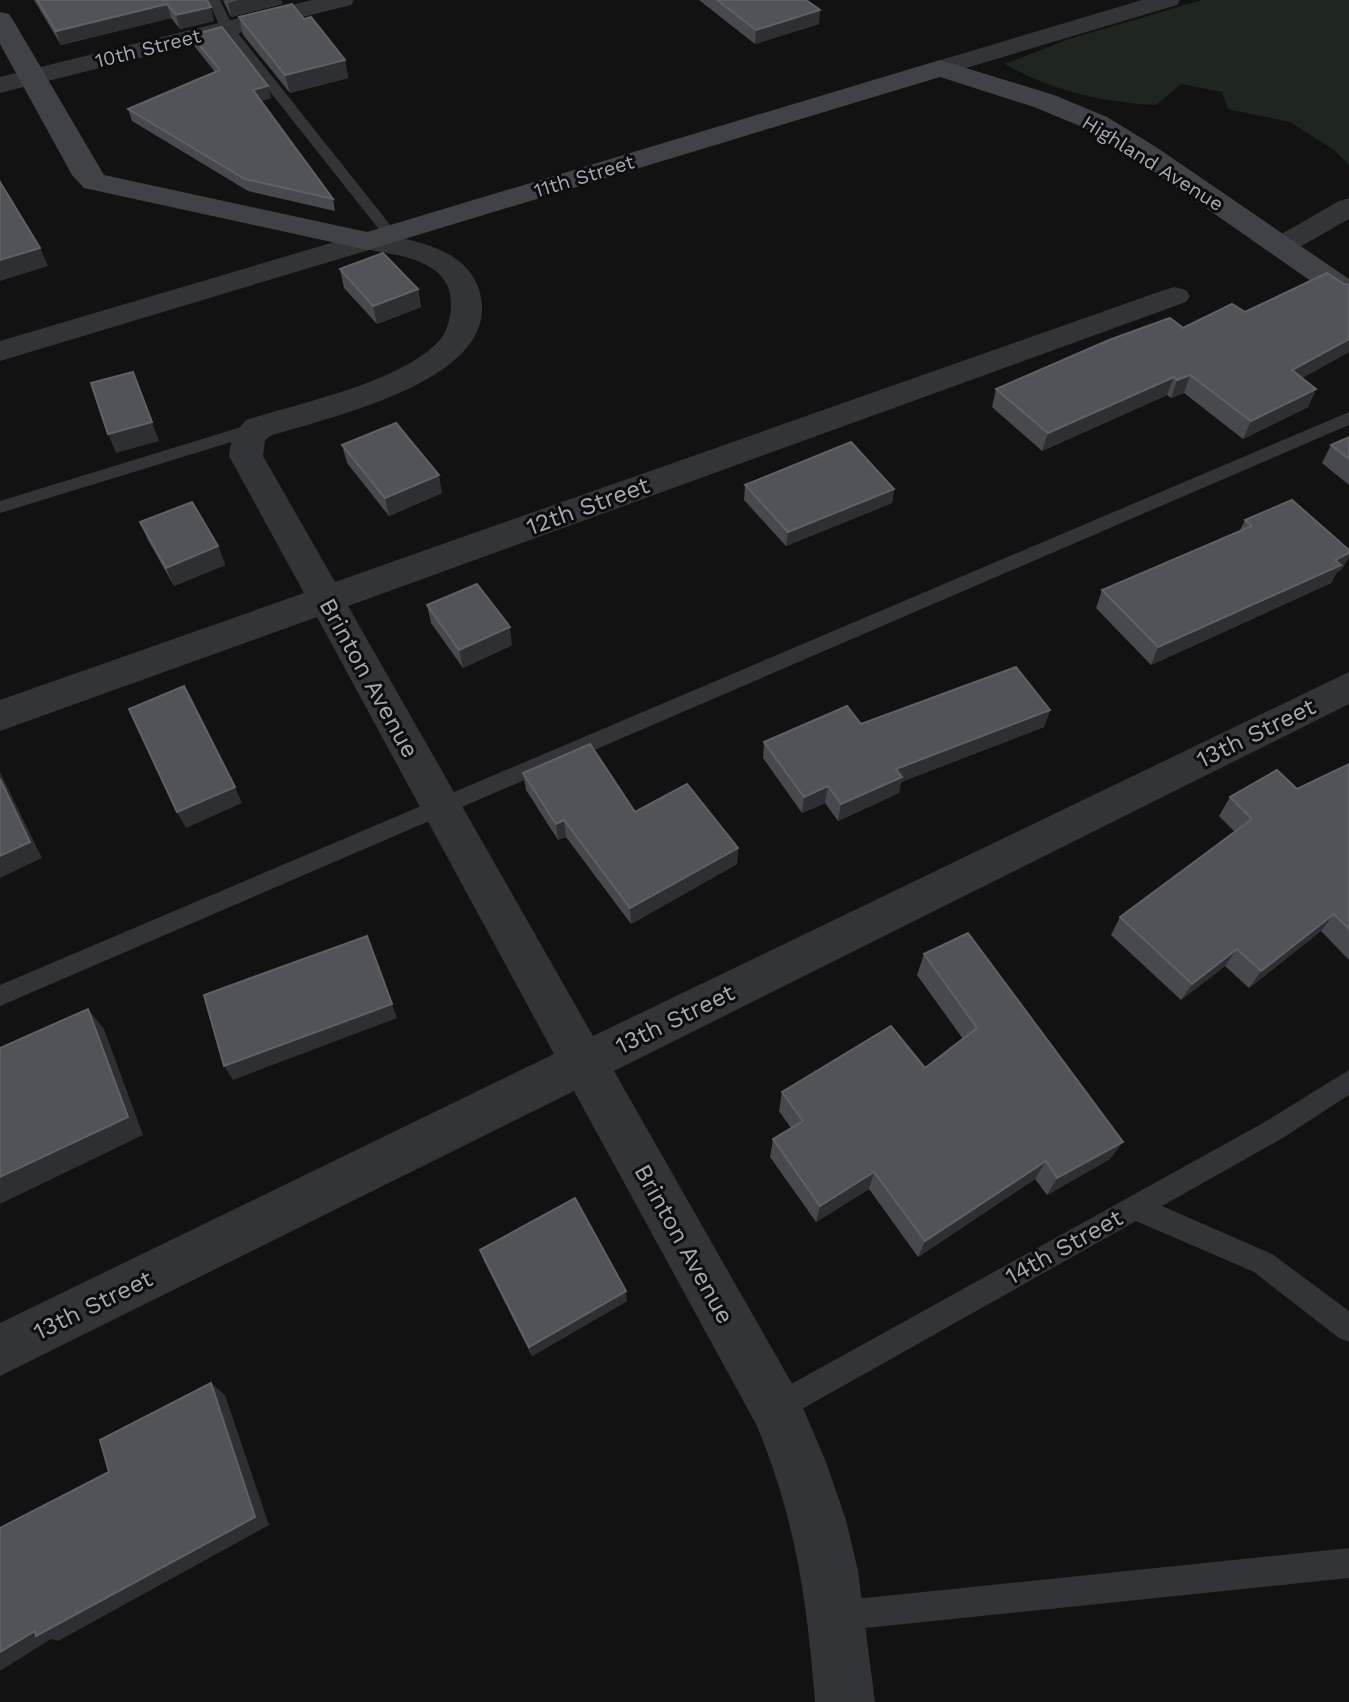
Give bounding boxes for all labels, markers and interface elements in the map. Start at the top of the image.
street label: 10th Street [93,23,204,73]
street label: Highland Avenue [1078,110,1228,216]
street label: 11th Street [531,149,638,203]
street label: 12th Street [523,471,653,541]
street label: Brinton Avenue [314,593,424,763]
street label: 13th Street [1192,692,1320,774]
street label: 13th Street [611,978,739,1060]
street label: Brinton Avenue [629,1159,739,1329]
street label: 14th Street [1001,1203,1127,1291]
street label: 13th Street [29,1264,157,1346]

